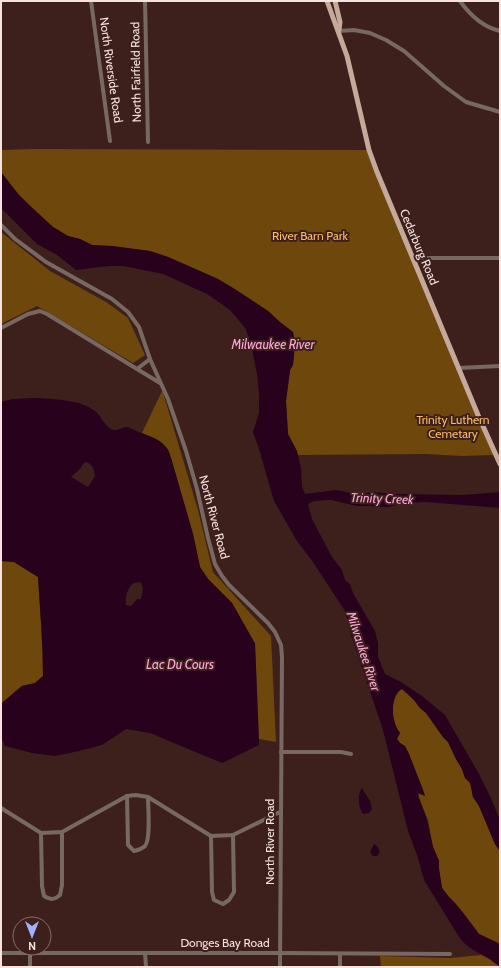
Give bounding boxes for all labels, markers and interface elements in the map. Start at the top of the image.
street label: North Riverside Road [97,16,126,124]
street label: North Fairfield Road [127,22,144,122]
street label: Cedarburg Road [397,207,442,287]
park label: River Barn Park [272,228,349,243]
water label: Milwaukee River [231,336,315,352]
park label: Trinity Luthern Cemetary [416,412,490,441]
street label: North River Road [196,473,233,560]
water label: Trinity Creek [350,489,414,507]
water label: Milwaukee River [343,608,385,694]
water label: Lac Du Cours [146,656,214,672]
street label: North River Road [262,799,277,885]
north arrow [12,916,52,956]
street label: Donges Bay Road [180,935,270,950]
text: N [28,939,36,953]

